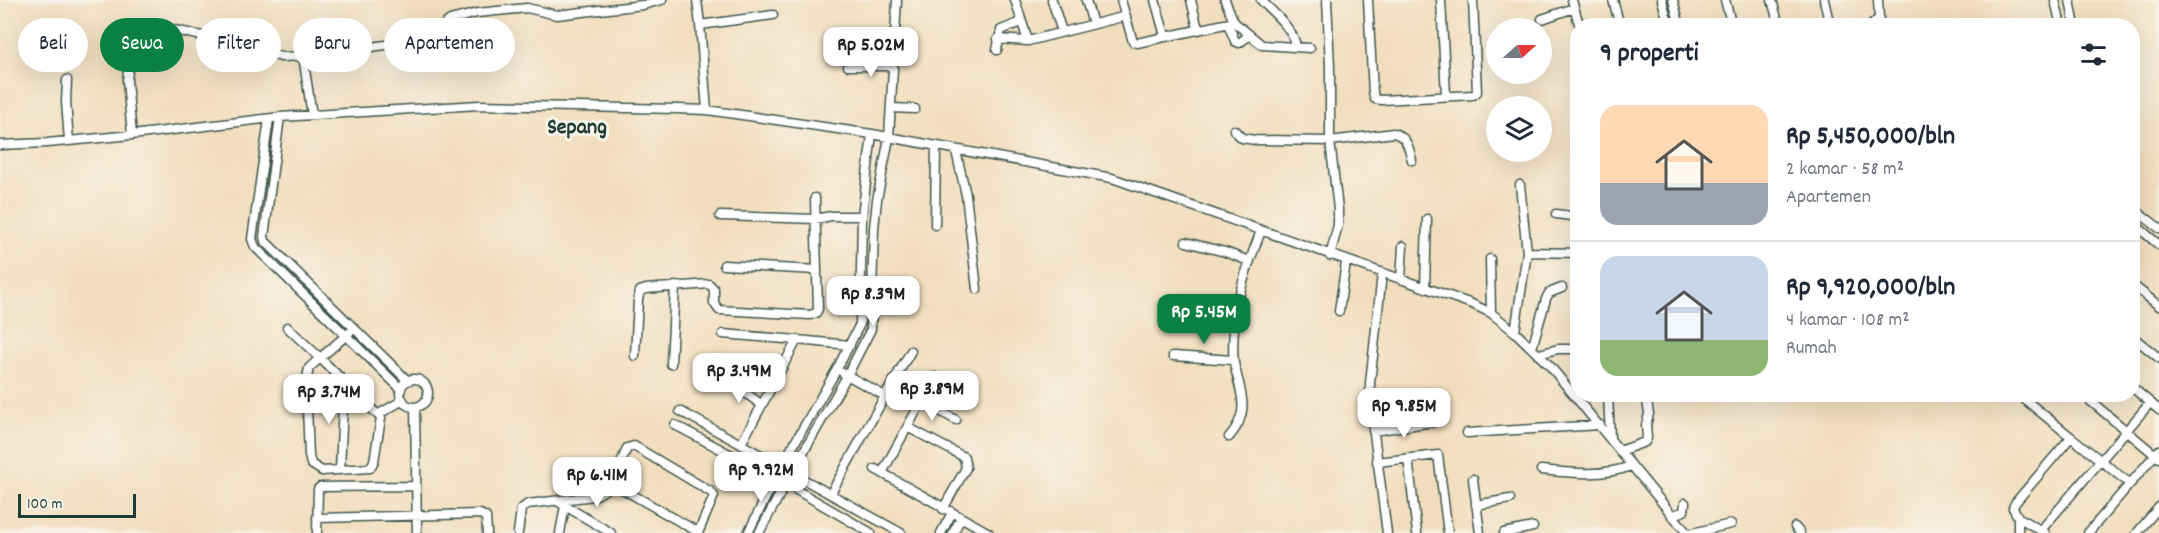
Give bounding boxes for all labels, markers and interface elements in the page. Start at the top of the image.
chip: Beli [18,18,88,72]
chip: Sewa [100,18,184,72]
chip: Filter [196,18,281,72]
chip: Baru [293,18,372,72]
chip: Apartemen [384,18,515,72]
north arrow [1486,18,1552,84]
map controls [1486,18,1552,162]
pin: Rp 5.02M [809,27,933,78]
text: Rp 5.02M [837,32,905,60]
text: 9 properti [1600,36,1699,73]
icon: filters [2077,38,2110,71]
button: layers [1486,96,1552,162]
district label: Sepang [547,113,607,144]
text: Rp 5,450,000/bln [1786,119,1955,156]
icon: home [1648,129,1720,201]
text: 2 kamar · 58 m² [1786,156,1904,184]
text: Apartemen [1786,184,1871,212]
text: Rp 9,920,000/bln [1786,270,1955,307]
pin: Rp 8.39M [811,276,935,327]
icon: home [1648,280,1720,352]
text: Rp 8.39M [841,281,905,309]
pin: Rp 5.45M [1142,294,1266,345]
text: Rp 5.45M [1171,299,1237,327]
text: 4 kamar · 108 m² [1786,307,1910,335]
text: Rumah [1786,335,1837,363]
pin: Rp 3.49M [677,353,801,404]
text: Rp 3.49M [707,358,771,386]
pin: Rp 3.89M [870,371,994,422]
pin: Rp 3.74M [267,374,391,425]
text: Rp 3.89M [900,376,964,404]
text: Rp 3.74M [297,379,361,407]
pin: Rp 9.85M [1342,388,1466,439]
text: Rp 9.85M [1371,393,1437,421]
pin: Rp 9.92M [699,452,823,503]
pin: Rp 6.41M [535,457,659,508]
text: Rp 9.92M [728,457,794,485]
text: Rp 6.41M [566,462,628,490]
scale bar [18,491,136,518]
text: 100 m [27,493,63,516]

